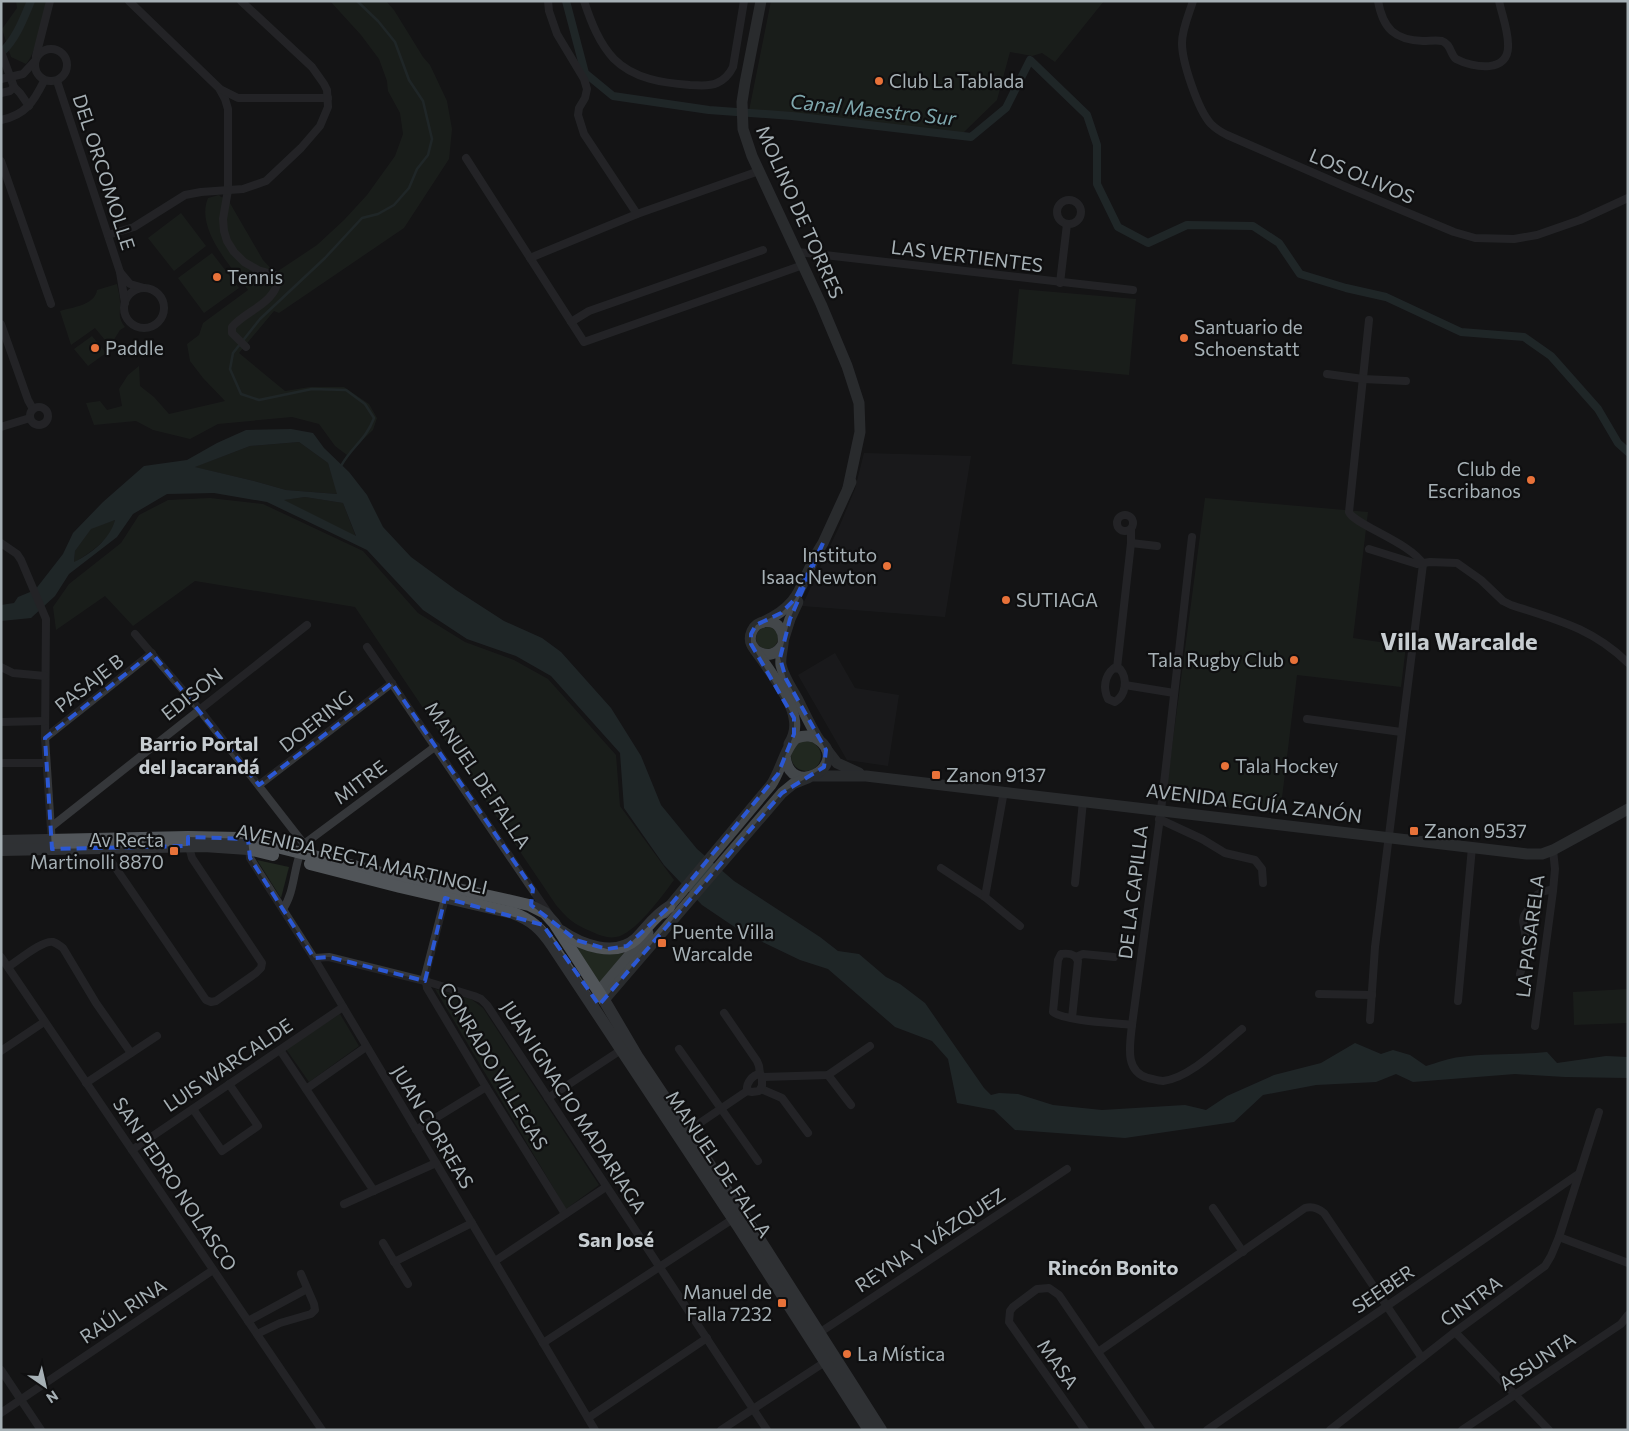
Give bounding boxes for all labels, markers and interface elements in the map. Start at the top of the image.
place label: Club La Tablada [889,69,1024,92]
marker: Club La Tablada [873,75,885,87]
water label: Canal Maestro Sur [789,88,958,130]
street label: DEL ORCOMOLLE [68,91,140,253]
street label: MOLINO DE TORRES [752,122,849,302]
street label: LOS OLIVOS [1306,143,1418,208]
street label: LAS VERTIENTES [890,235,1044,276]
place label: Tennis [227,265,283,288]
marker: Tennis [211,271,223,283]
place label: Santuario de Schoenstatt [1194,315,1303,360]
marker: Santuario de Schoenstatt [1178,332,1190,344]
place label: Paddle [105,336,164,359]
marker: Paddle [89,342,101,354]
place label: Club de Escribanos [1427,457,1521,502]
marker: Club de Escribanos [1525,474,1537,486]
place label: Instituto Isaac Newton [761,543,877,588]
marker: Instituto Isaac Newton [881,560,893,572]
place label: SUTIAGA [1016,588,1098,611]
marker: SUTIAGA [1000,594,1012,606]
district label: Villa Warcalde [1380,626,1538,655]
place label: Tala Rugby Club [1147,648,1284,671]
street label: PASAJE B [50,649,128,717]
marker: Tala Rugby Club [1288,654,1300,666]
street label: EDISON [156,663,227,725]
street label: DOERING [274,685,357,756]
street label: MANUEL DE FALLA [421,697,536,853]
district label: Barrio Portal del Jacarandá [139,731,259,778]
place label: Tala Hockey [1235,754,1339,777]
street label: MITRE [329,755,391,808]
marker: Tala Hockey [1219,760,1231,772]
place label: Zanon 9137 [946,763,1046,786]
marker: Zanon 9137 [930,769,942,781]
street label: AVENIDA EGUÍA ZANÓN [1145,777,1363,827]
street label: AVENIDA RECTA MARTINOLI [234,818,490,899]
place label: Zanon 9537 [1424,819,1527,842]
street label: DE LA CAPILLA [1113,824,1152,960]
marker: Zanon 9537 [1408,825,1420,837]
place label: Av Recta Martinolli 8870 [30,828,164,873]
marker: Av Recta Martinolli 8870 [168,845,180,857]
street label: LA PASARELA [1511,873,1548,999]
place label: Puente Villa Warcalde [672,920,774,965]
marker: Puente Villa Warcalde [656,937,668,949]
street label: CONRADO VILLEGAS [435,978,554,1154]
street label: JUAN IGNACIO MADARIAGA [497,996,652,1217]
street label: LUIS WARCALDE [159,1013,297,1116]
street label: JUAN CORREAS [388,1061,479,1192]
street label: MANUEL DE FALLA [662,1086,777,1242]
street label: SAN PEDRO NOLASCO [109,1093,242,1275]
street label: REYNA Y VÁZQUEZ [850,1183,1009,1297]
district label: San José [578,1227,654,1251]
district label: Rincón Bonito [1048,1255,1178,1279]
street label: SEEBER [1347,1259,1418,1318]
street label: CINTRA [1435,1271,1506,1331]
street label: RAÚL RINA [75,1272,170,1348]
place label: Manuel de Falla 7232 [683,1280,772,1325]
marker: Manuel de Falla 7232 [776,1297,788,1309]
street label: ASSUNTA [1494,1327,1579,1395]
street label: MASA [1033,1334,1084,1393]
place label: La Mística [857,1342,945,1365]
marker: La Mística [841,1348,853,1360]
north arrow [20,1361,70,1411]
text: N [43,1387,62,1407]

